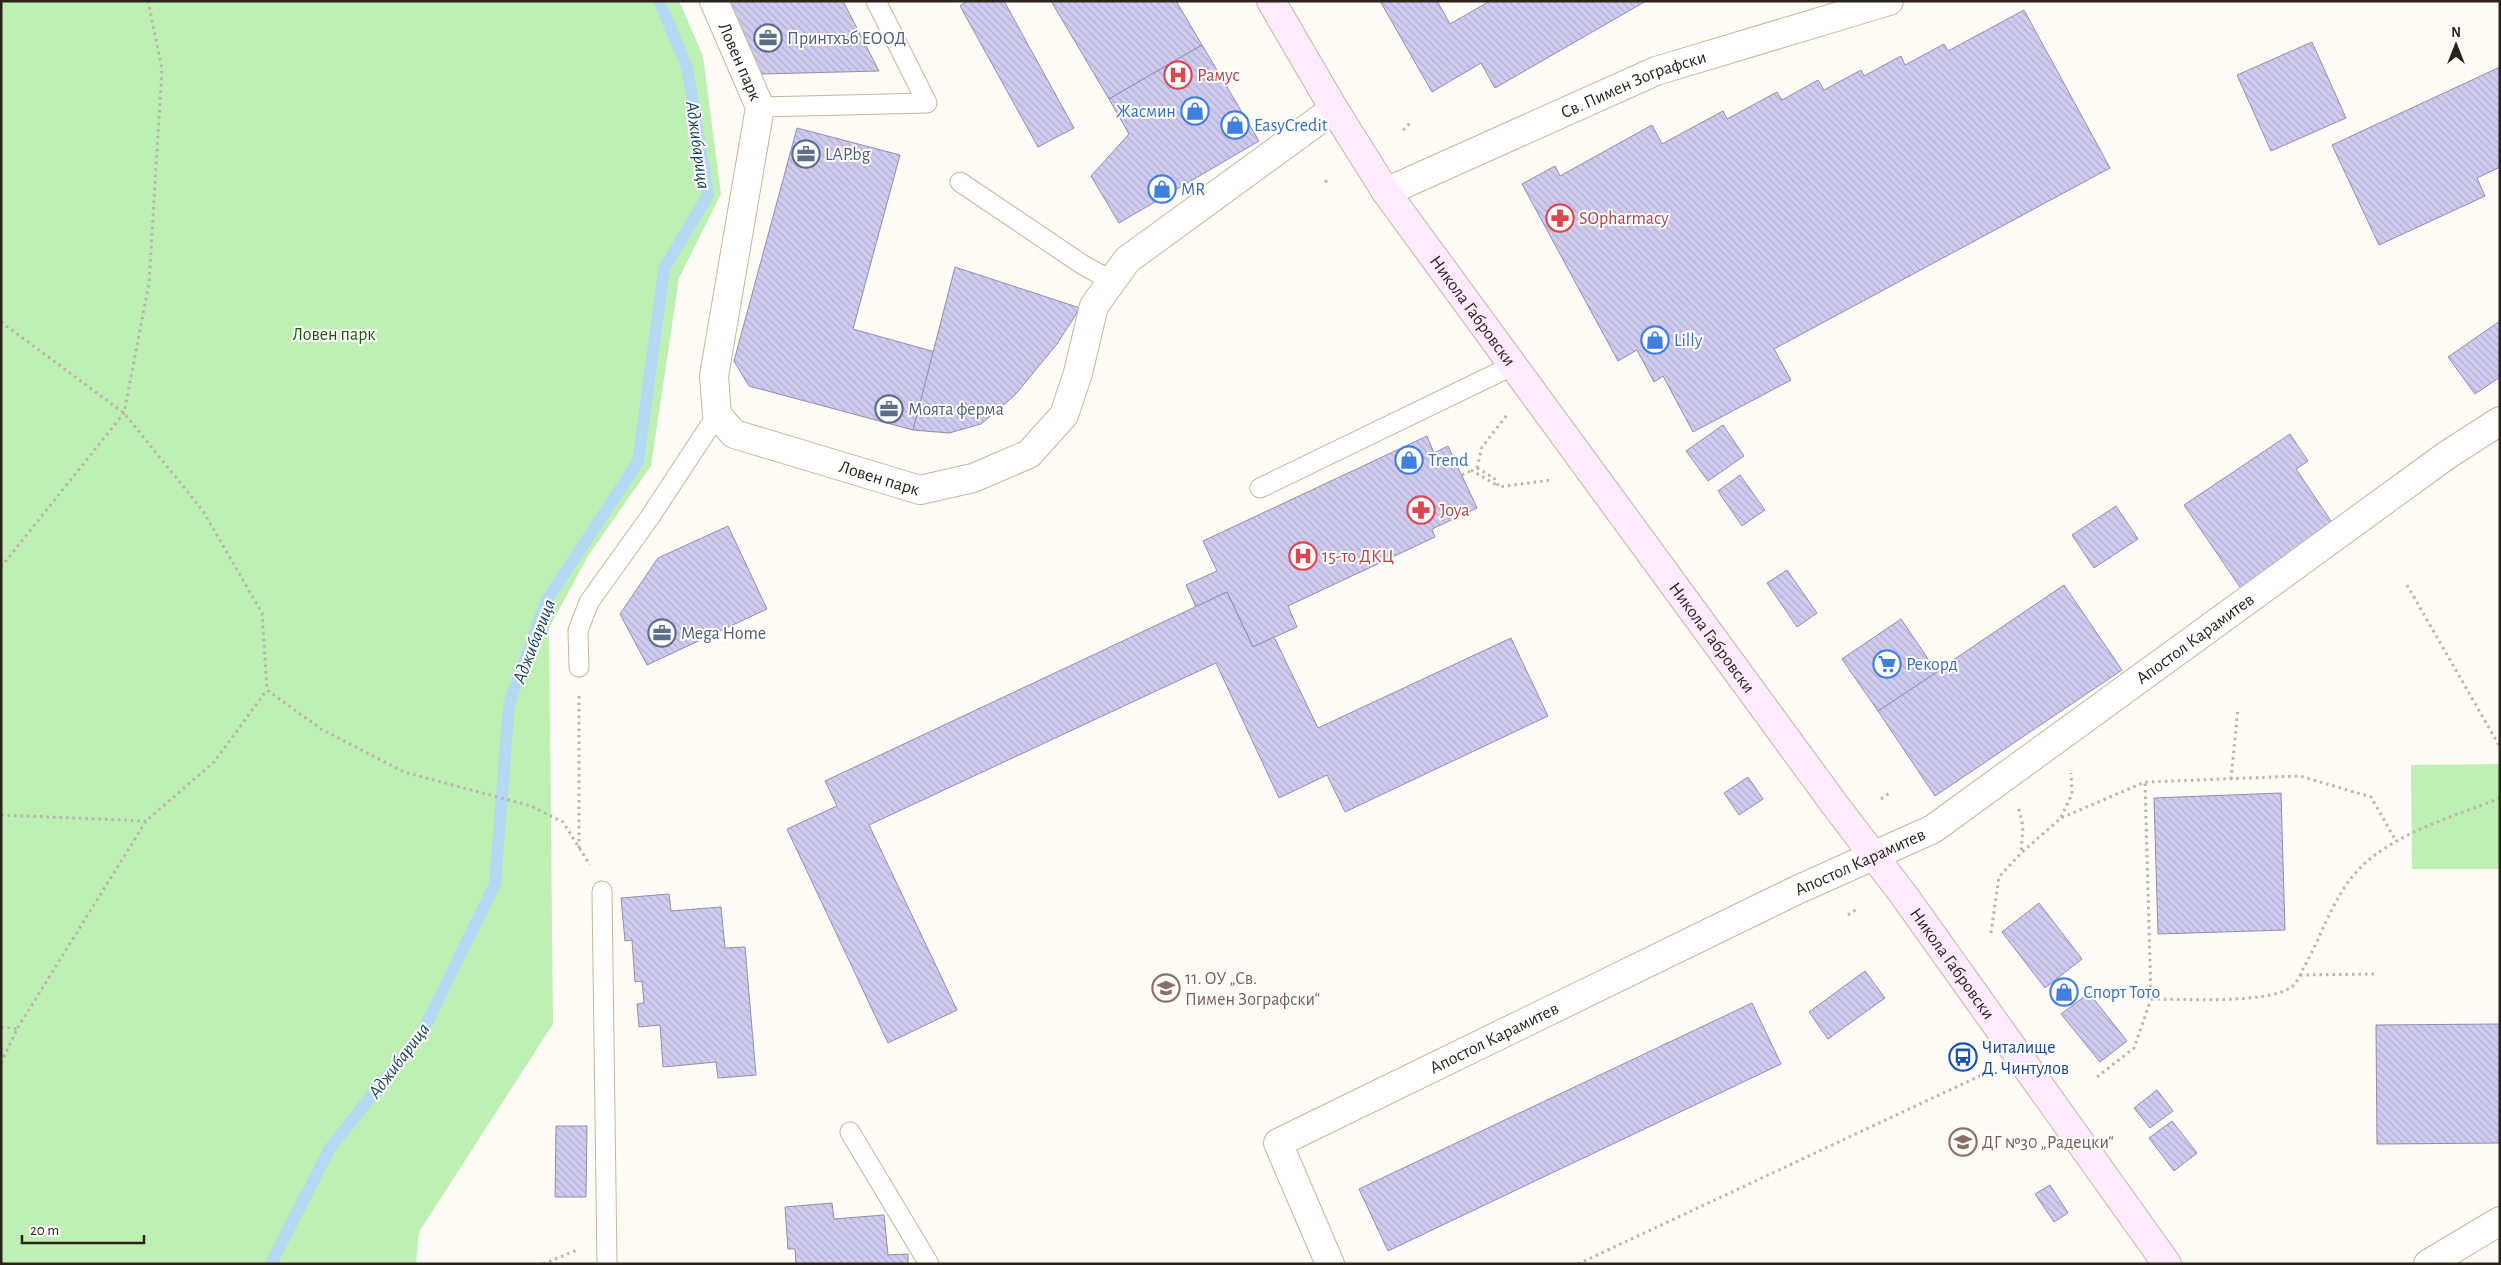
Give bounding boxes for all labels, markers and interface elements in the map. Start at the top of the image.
street label: Ловен парк [715,20,764,104]
north arrow [2431,20,2481,70]
office icon: Принтхъб ЕООД [753,23,783,53]
text: N [2451,26,2461,40]
place label: Принтхъб ЕООД [787,29,906,48]
street label: Св. Пимен Зографски [1558,48,1709,123]
hospital icon: Рамус [1163,60,1193,90]
place label: Рамус [1197,67,1240,85]
shop icon: Жасмин [1180,96,1210,126]
water label: Аджибарица [682,99,713,190]
place label: Жасмин [1116,103,1176,121]
shop icon: EasyCredit [1220,110,1250,140]
place label: EasyCredit [1254,117,1328,135]
office icon: LAP.bg [791,139,821,169]
place label: LAP.bg [825,146,871,164]
shop icon: MR [1147,174,1177,204]
place label: MR [1181,181,1205,199]
pharmacy icon: SOpharmacy [1545,203,1575,233]
place label: SOpharmacy [1579,210,1669,228]
street label: Никола Габровски [1426,252,1518,370]
shop icon: Lilly [1640,325,1670,355]
park label: Ловен парк [293,326,376,344]
place label: Lilly [1674,332,1703,350]
office icon: Моята ферма [874,394,904,424]
place label: Моята ферма [908,401,1004,419]
shop icon: Trend [1394,445,1424,475]
place label: Trend [1428,452,1468,470]
street label: Ловен парк [837,458,922,500]
pharmacy icon: Joya [1406,495,1436,525]
place label: Joya [1440,502,1470,520]
hospital icon: 15-то ДКЦ [1288,541,1318,571]
place label: 15-то ДКЦ [1322,548,1394,566]
street label: Никола Габровски [1665,579,1758,697]
street label: Апостол Карамитев [2133,591,2258,688]
water label: Аджибарица [509,597,559,687]
office icon: Mega Home [647,618,677,648]
place label: Mega Home [681,625,766,643]
supermarket icon: Рекорд [1872,649,1902,679]
place label: Рекорд [1906,656,1958,674]
street label: Апостол Карамитев [1792,826,1928,900]
street label: Никола Габровски [1906,905,1997,1023]
place label: 11. ОУ „Св. Пимен Зографски“ [1185,970,1320,1009]
school or university icon: 11. ОУ „Св. Пимен Зографски“ [1151,973,1181,1003]
shop icon: Спорт Тото [2049,977,2079,1007]
place label: Спорт Тото [2083,984,2160,1002]
street label: Апостол Карамитев [1427,1000,1562,1078]
water label: Аджибарица [364,1020,433,1103]
place label: Читалище Д. Чинтулов [1982,1039,2069,1078]
bus stop icon: Читалище Д. Чинтулов [1948,1042,1978,1072]
school or university icon: ДГ №30 „Радецки“ [1948,1127,1978,1157]
place label: ДГ №30 „Радецки“ [1982,1134,2114,1152]
scale bar [22,1212,145,1244]
text: 20 m [30,1223,59,1238]

